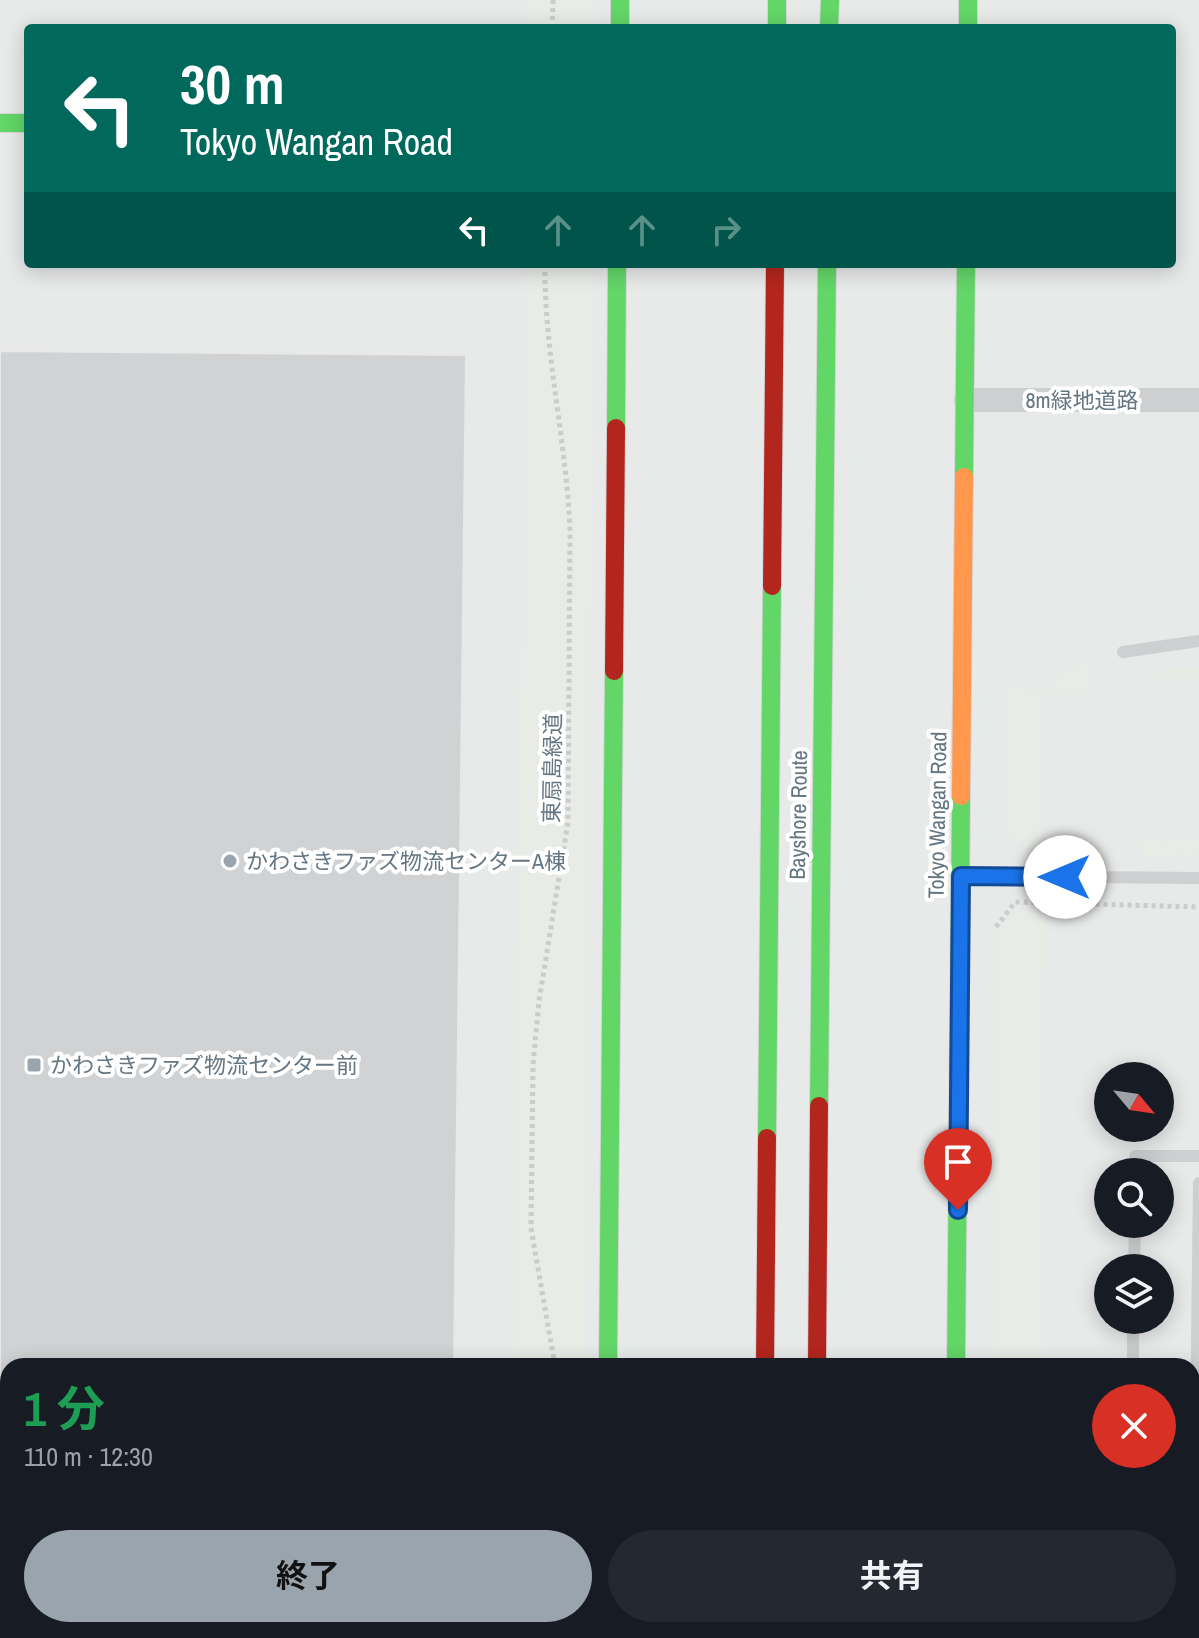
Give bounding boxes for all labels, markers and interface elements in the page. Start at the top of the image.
text: 30 m [180,46,285,121]
icon: left [48,56,152,160]
text: Tokyo Wangan Road [180,118,453,166]
icon: left [452,208,496,252]
icon: ahead [536,208,580,252]
icon: ahead [620,208,664,252]
icon: right [704,208,748,252]
street label: 8m緑地道路 [1025,385,1139,415]
street label: 東扇島緑道 [536,713,568,823]
street label: Tokyo Wangan Road [921,731,953,899]
street label: Bayshore Route [782,750,814,880]
position arrow [1023,835,1107,919]
place label: かわさきファズ物流センターA棟 [246,846,566,876]
marker: かわさきファズ物流センターA棟 [221,852,239,870]
place label: かわさきファズ物流センター前 [50,1050,358,1080]
marker: かわさきファズ物流センター前 [25,1056,43,1074]
north arrow [1094,1062,1174,1142]
map controls [1094,1062,1174,1334]
pin [924,1128,992,1210]
icon: arrive [936,1140,980,1184]
button: search [1094,1158,1174,1238]
button: layers [1094,1254,1174,1334]
text: 1 分 [24,1376,105,1441]
button: close [1092,1384,1176,1468]
text: 110 m · 12:30 [24,1439,153,1474]
button: 終了 [24,1530,592,1622]
button: 共有 [608,1530,1176,1622]

